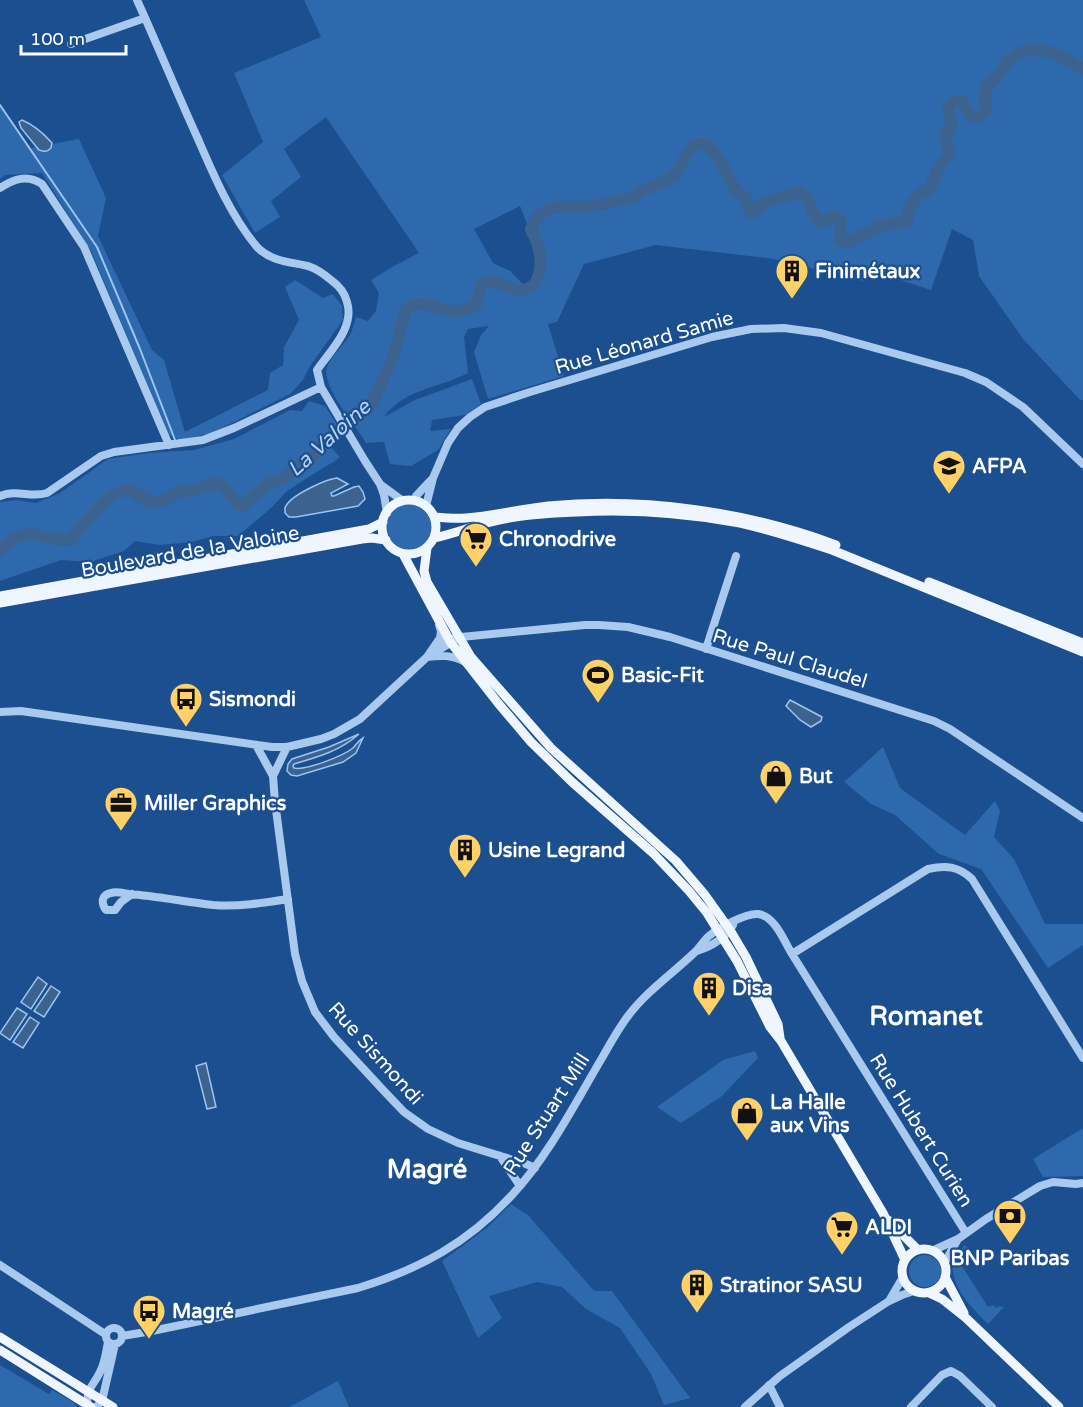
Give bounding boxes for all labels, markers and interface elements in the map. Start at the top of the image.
scale bar [21,18,126,56]
text: 100 m [30,28,85,50]
building icon: Finimétaux [774,253,810,300]
place label: Finimétaux [815,260,920,284]
street label: Rue Léonard Samie [552,306,736,380]
water label: La Valoine [283,394,377,482]
school or university icon: AFPA [931,448,967,495]
place label: AFPA [972,455,1027,479]
street label: Boulevard de la Valoine [79,521,301,583]
supermarket icon: Chronodrive [458,521,494,568]
place label: Chronodrive [499,528,616,552]
street label: Rue Paul Claudel [709,624,870,694]
sports icon: Basic-Fit [580,657,616,704]
place label: Basic-Fit [621,664,704,688]
bus stop icon: Sismondi [168,681,204,728]
place label: Sismondi [209,688,296,712]
shop icon: But [758,758,794,805]
place label: But [799,765,833,789]
office icon: Miller Graphics [103,785,139,832]
place label: Miller Graphics [144,792,287,816]
building icon: Usine Legrand [447,832,483,879]
place label: Usine Legrand [488,839,625,863]
building icon: Disa [691,970,727,1017]
place label: Disa [732,977,773,1001]
street label: Rue Sismondi [323,997,428,1110]
district label: Romanet [869,1001,983,1032]
street label: Rue Stuart Mill [499,1049,595,1180]
street label: Rue Hubert Curien [864,1049,978,1212]
place label: La Halle aux Vins [770,1091,850,1138]
shop icon: La Halle aux Vins [729,1095,765,1142]
district label: Magré [387,1154,467,1185]
bank icon: BNP Paribas [992,1198,1028,1245]
supermarket icon: ALDI [824,1209,860,1256]
place label: ALDI [865,1216,912,1240]
place label: BNP Paribas [951,1247,1070,1271]
building icon: Stratinor SASU [679,1267,715,1314]
place label: Stratinor SASU [720,1274,863,1298]
bus stop icon: Magré [131,1293,167,1340]
place label: Magré [172,1300,234,1324]

